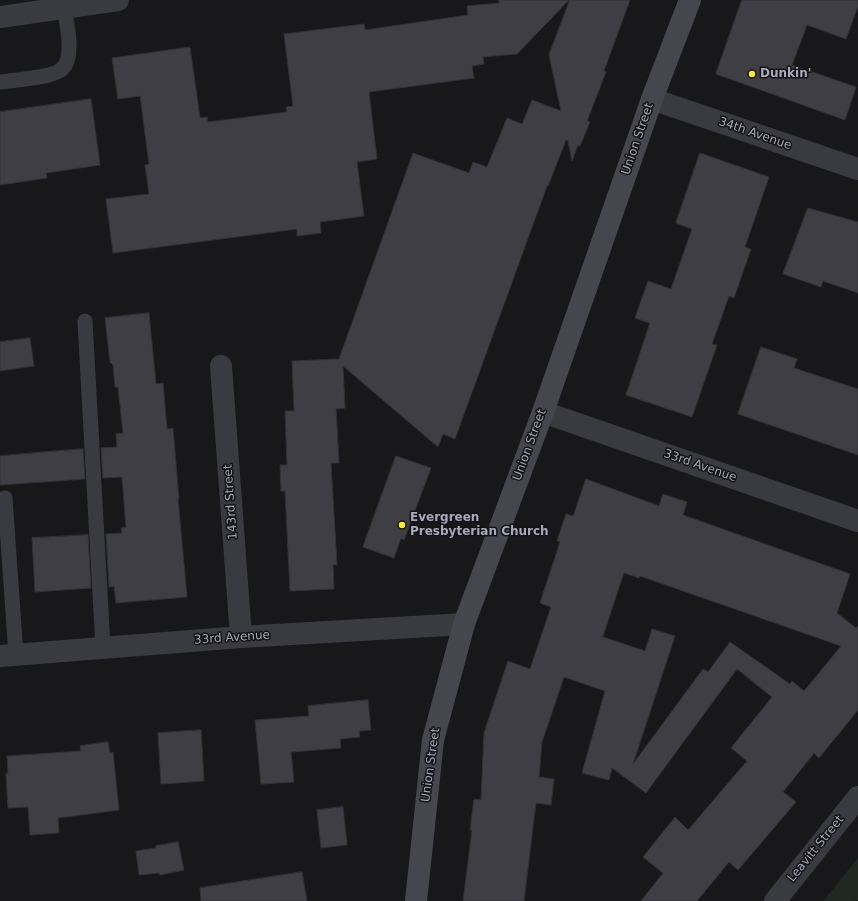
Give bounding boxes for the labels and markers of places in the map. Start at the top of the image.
place label: Dunkin' [760,67,811,81]
marker: Dunkin' [747,69,757,79]
place label: Evergreen Presbyterian Church [410,511,549,539]
marker: Evergreen Presbyterian Church [397,520,407,530]

